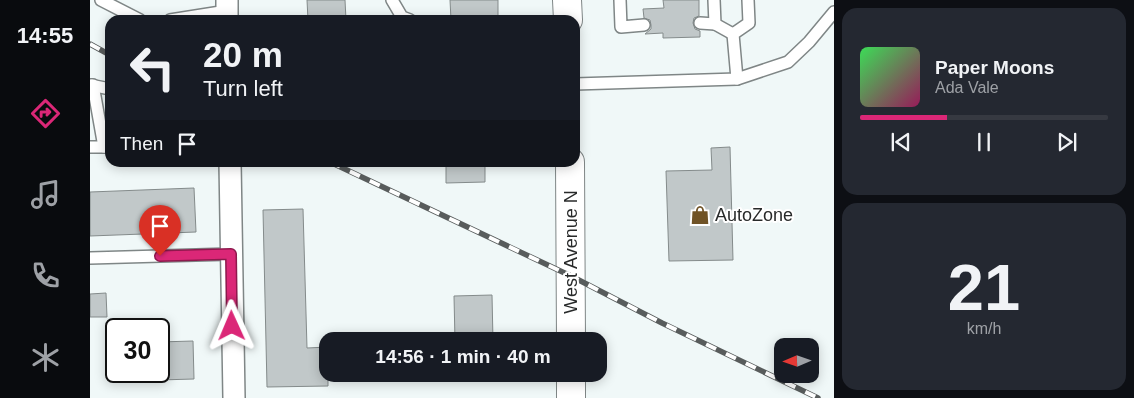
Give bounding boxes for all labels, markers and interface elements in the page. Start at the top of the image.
text: 14:55 [17,23,73,48]
icon: left [120,35,185,100]
text: 20 m [203,35,283,74]
text: Paper Moons [935,57,1054,78]
text: Turn left [203,76,283,101]
text: Ada Vale [935,79,999,96]
icon: directions [28,96,63,131]
icon: previous [887,128,915,156]
icon: pause [970,128,998,156]
icon: next [1053,128,1081,156]
icon: arrive [173,130,201,158]
text: Then [120,133,163,154]
icon: music [28,177,63,212]
street label: West Avenue N [561,190,581,314]
shop icon: AutoZone [689,204,711,226]
pin [139,205,181,256]
place label: AutoZone [715,205,793,225]
icon: arrive [146,212,174,240]
text: 21 [948,251,1020,324]
icon: phone [28,258,63,293]
position arrow [205,299,257,351]
speed limit sign: 30 [105,318,170,383]
text: km/h [967,320,1001,337]
north arrow [774,338,819,382]
map controls [774,338,819,383]
icon: climate [28,340,63,375]
text: 14:56 · 1 min · 40 m [375,346,551,367]

